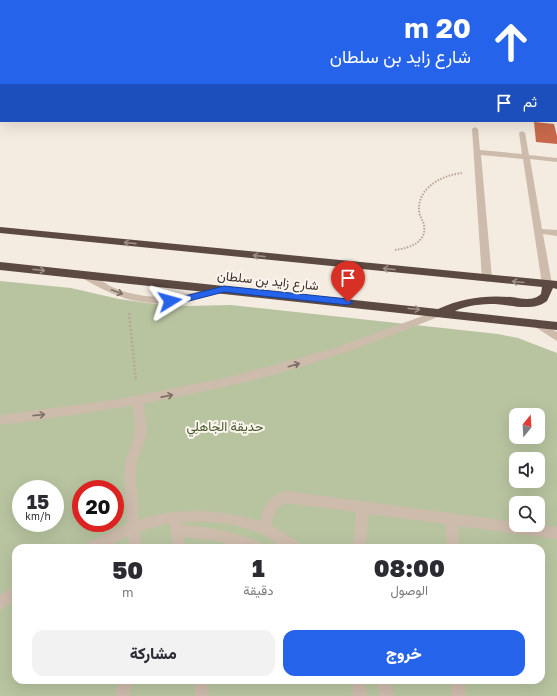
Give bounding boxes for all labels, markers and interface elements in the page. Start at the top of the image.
text: 20 m [404,11,471,44]
icon: ahead [485,16,537,68]
text: شارع زايد بن سلطان [330,45,471,67]
icon: arrive [493,92,515,114]
text: ثم [523,92,537,110]
one-way arrow [124,239,137,247]
one-way arrow [253,252,266,260]
pin [331,261,365,302]
one-way arrow [383,265,396,273]
one-way arrow [32,266,45,274]
street label: شارع زايد بن سلطان [216,267,320,295]
icon: arrive [337,267,359,289]
one-way arrow [512,278,525,285]
position arrow [149,280,191,322]
one-way arrow [110,289,122,297]
one-way arrow [407,306,420,313]
one-way arrow [287,361,300,368]
one-way arrow [160,391,173,399]
north arrow [509,408,545,444]
map controls [509,408,545,532]
one-way arrow [32,412,45,419]
park label: حديقة الجَاهلِي [187,418,264,437]
button: sound [509,452,545,488]
speed limit sign: 20 [72,480,124,532]
text: 15 [27,489,49,513]
button: search [509,496,545,532]
text: km/h [25,510,51,522]
text: 1 [252,553,265,582]
text: 08:00 [374,553,445,582]
text: 50 [112,555,143,584]
text: دقيقة [243,582,273,598]
text: الوصول [390,582,428,598]
text: m [122,584,133,600]
button: مشاركة [32,630,275,676]
button: خروج [283,630,525,676]

